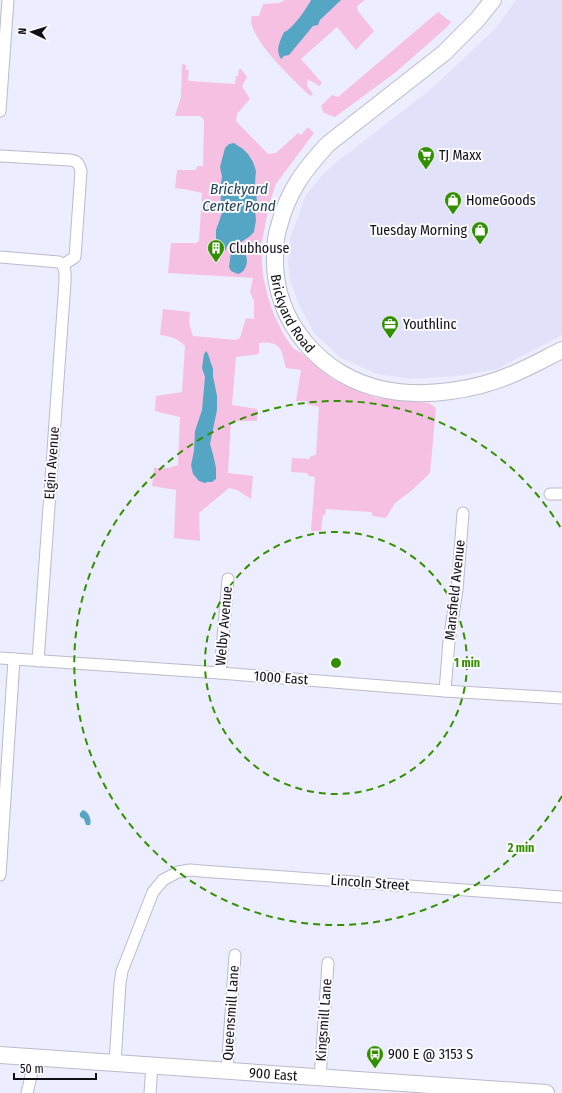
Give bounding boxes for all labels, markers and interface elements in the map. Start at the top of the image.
north arrow [12,12,52,52]
text: N [16,28,29,35]
supermarket icon: TJ Maxx [416,145,436,170]
place label: TJ Maxx [439,147,482,164]
water label: Brickyard Center Pond [202,180,276,215]
shop icon: HomeGoods [443,190,463,215]
place label: HomeGoods [466,192,536,209]
shop icon: Tuesday Morning [470,220,490,245]
place label: Tuesday Morning [370,222,467,239]
building icon: Clubhouse [206,238,226,263]
place label: Clubhouse [229,240,289,257]
street label: Brickyard Road [267,273,318,356]
office icon: Youthlinc [380,314,400,339]
place label: Youthlinc [403,316,456,333]
street label: Elgin Avenue [41,426,63,500]
street label: Mansfield Avenue [441,539,469,641]
street label: Welby Avenue [212,585,236,667]
centre of rings [329,656,343,670]
text: 1 min [454,656,480,670]
street label: 1000 East [253,668,309,688]
text: 2 min [507,841,534,855]
street label: Lincoln Street [330,872,410,894]
street label: Queensmill Lane [219,965,243,1061]
street label: Kingsmill Lane [313,978,335,1062]
bus stop icon: 900 E @ 3153 S [365,1044,385,1069]
place label: 900 E @ 3153 S [388,1046,473,1063]
scale bar [14,1055,96,1081]
text: 50 m [20,1062,44,1076]
street label: 900 East [249,1064,299,1084]

